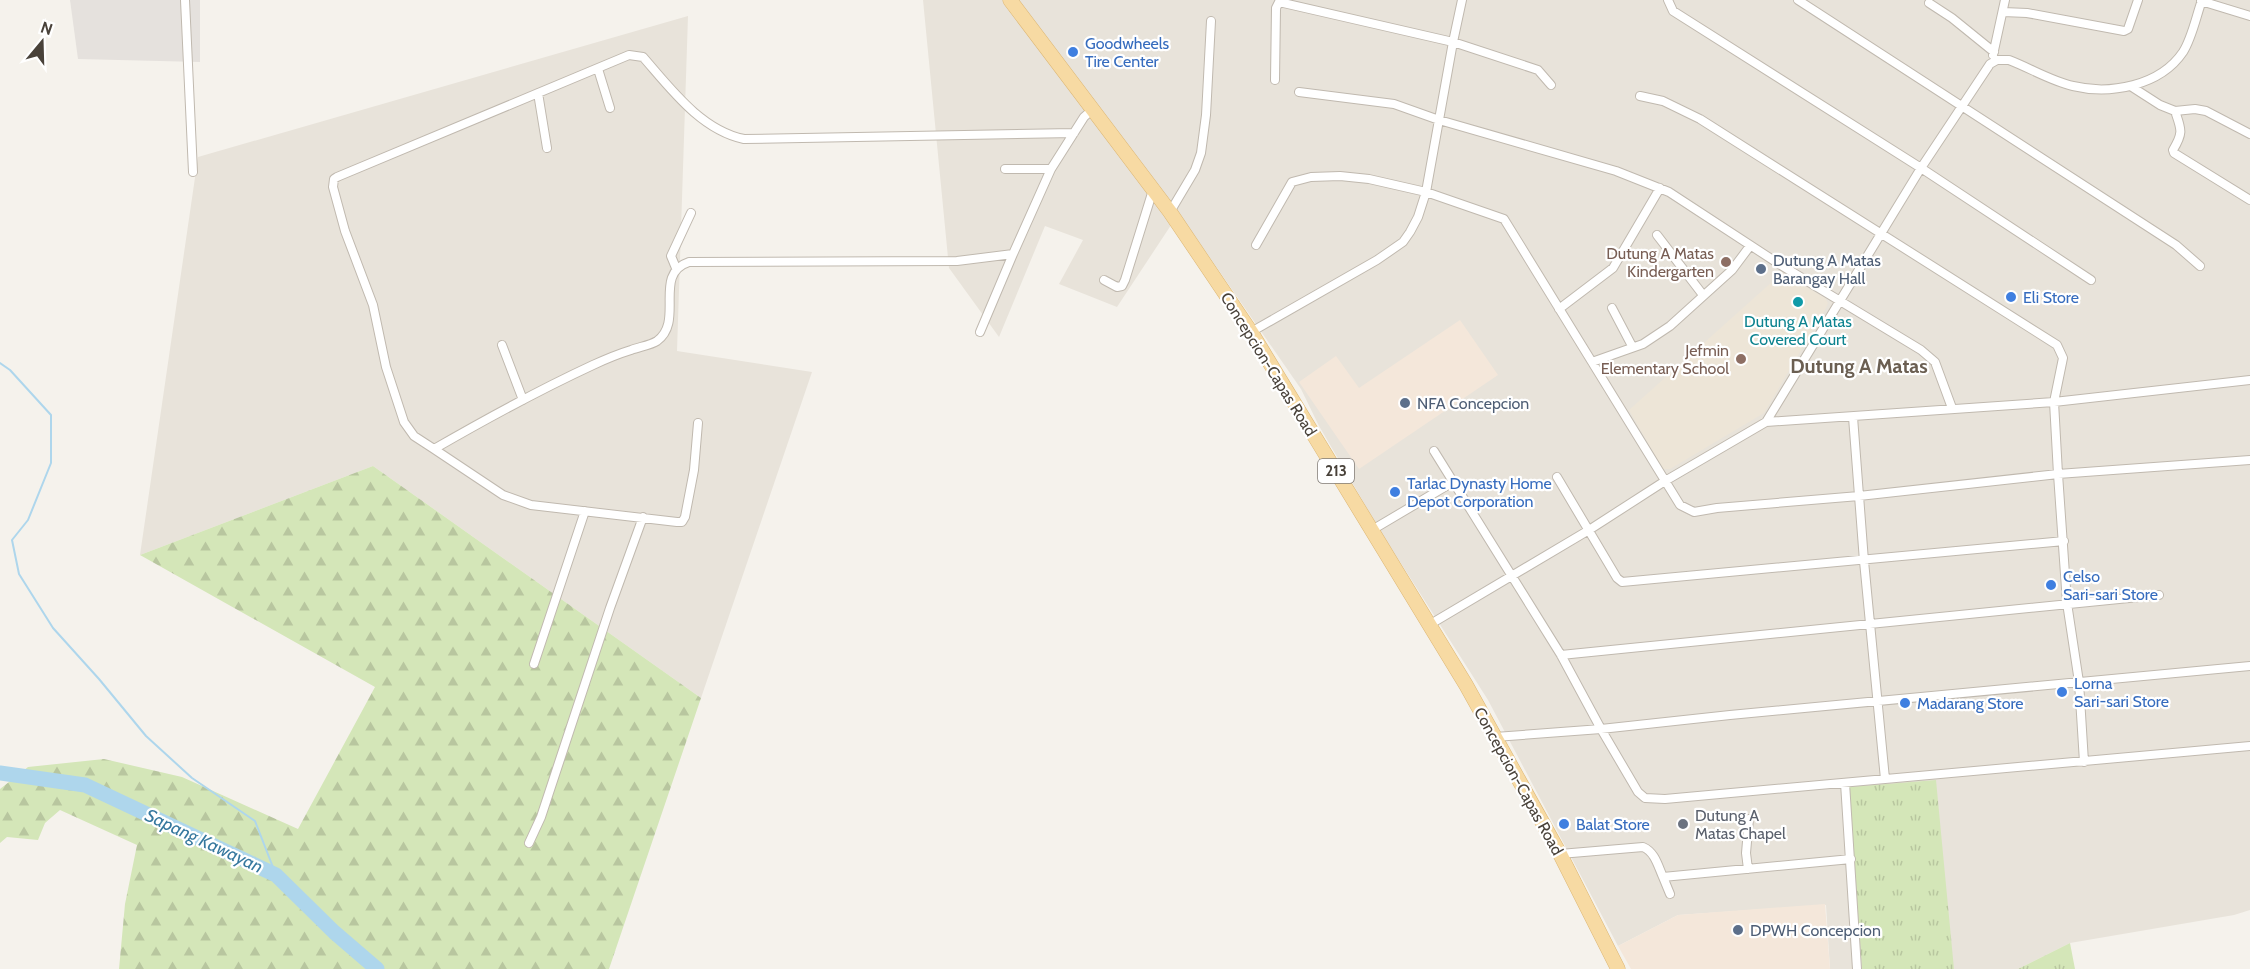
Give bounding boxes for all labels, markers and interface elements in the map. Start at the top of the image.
north arrow [12,12,72,72]
text: N [38,17,55,39]
place label: Goodwheels Tire Center [1085,34,1170,71]
marker: Goodwheels Tire Center [1066,45,1080,59]
place label: Dutung A Matas Kindergarten [1606,244,1714,281]
place label: Dutung A Matas Barangay Hall [1773,251,1881,288]
marker: Dutung A Matas Kindergarten [1719,255,1733,269]
marker: Dutung A Matas Barangay Hall [1754,262,1768,276]
place label: Eli Store [2023,288,2079,307]
street label: Concepcion-Capas Road [1217,289,1321,440]
marker: Eli Store [2004,290,2018,304]
marker: Dutung A Matas Covered Court [1791,295,1805,309]
place label: Dutung A Matas Covered Court [1744,312,1852,349]
place label: Jefmin Elementary School [1601,341,1729,378]
marker: Jefmin Elementary School [1734,352,1748,366]
district label: Dutung A Matas [1790,354,1928,378]
place label: NFA Concepcion [1417,394,1529,413]
marker: NFA Concepcion [1398,396,1412,410]
road number: 213 [1318,459,1354,483]
place label: Tarlac Dynasty Home Depot Corporation [1407,474,1552,511]
marker: Tarlac Dynasty Home Depot Corporation [1388,485,1402,499]
place label: Celso Sari-sari Store [2063,567,2158,604]
marker: Celso Sari-sari Store [2044,578,2058,592]
place label: Lorna Sari-sari Store [2074,674,2169,711]
marker: Lorna Sari-sari Store [2055,685,2069,699]
place label: Madarang Store [1917,694,2024,713]
marker: Madarang Store [1898,696,1912,710]
street label: Concepcion-Capas Road [1470,704,1567,858]
water label: Sapang Kawayan [142,804,266,878]
place label: Dutung A Matas Chapel [1695,806,1786,843]
place label: Balat Store [1576,815,1650,834]
marker: Balat Store [1557,817,1571,831]
marker: Dutung A Matas Chapel [1676,817,1690,831]
place label: DPWH Concepcion [1750,921,1881,940]
marker: DPWH Concepcion [1731,923,1745,937]

